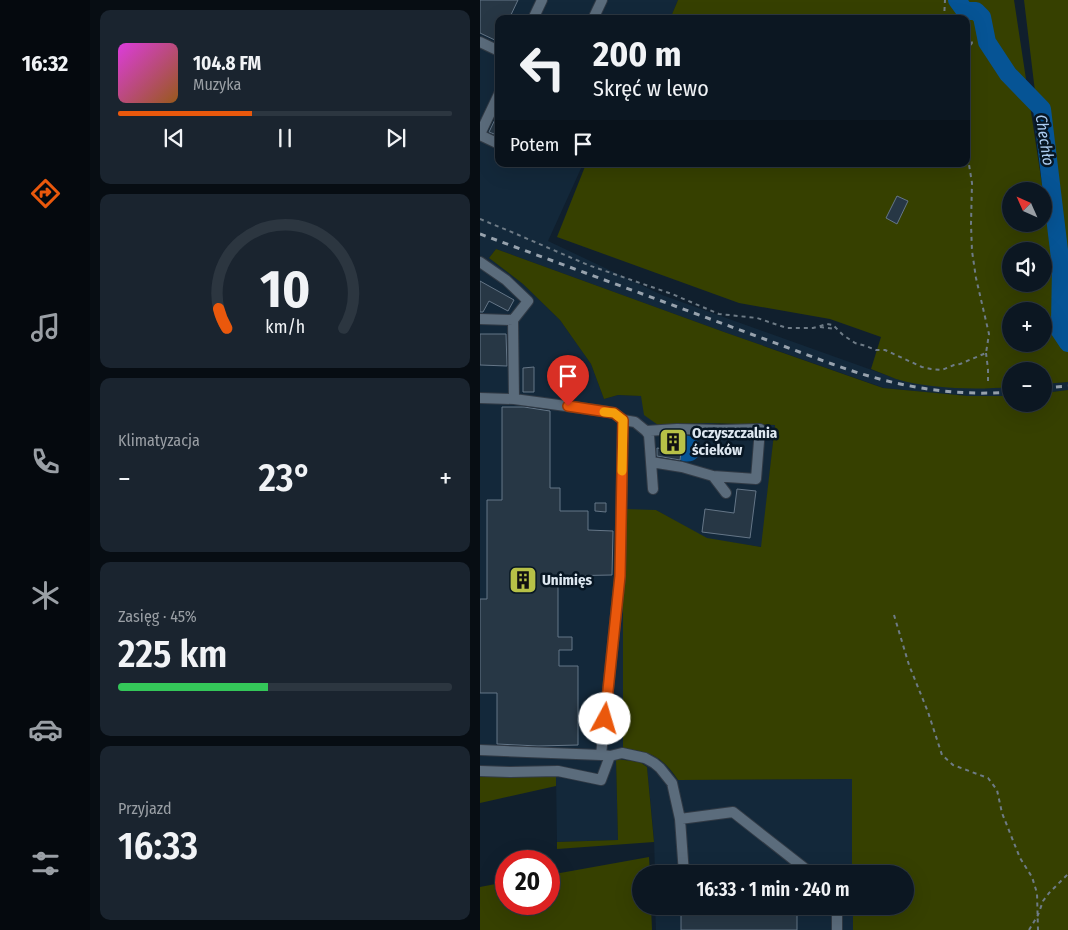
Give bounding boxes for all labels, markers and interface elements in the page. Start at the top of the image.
text: 200 m [593,33,681,75]
icon: left [510,35,575,100]
text: 16:32 [22,50,68,77]
text: 104.8 FM [193,52,261,75]
text: Muzyka [193,75,241,94]
text: Skręć w lewo [593,75,709,102]
water label: Chechło [1032,113,1058,167]
icon: previous [160,124,188,152]
icon: pause [271,124,299,152]
icon: next [382,124,410,152]
icon: arrive [569,130,597,158]
text: Potem [510,133,559,156]
icon: directions [28,176,63,211]
north arrow [1002,182,1052,232]
map controls [1002,182,1052,412]
button: sound [1002,242,1052,292]
text: 10 [260,258,310,321]
button: + [1002,302,1052,352]
icon: music [28,310,63,345]
text: km/h [265,316,305,338]
pin [547,355,589,406]
icon: arrive [554,362,582,390]
button: − [1002,362,1052,412]
place label: Oczyszczalnia ścieków [692,424,778,459]
building icon: Oczyszczalnia ścieków [658,427,688,457]
text: Klimatyzacja [118,431,200,450]
icon: phone [28,444,63,479]
text: 23° [258,455,311,501]
text: − [118,462,131,495]
text: + [439,462,452,495]
building icon: Unimięs [508,565,538,595]
place label: Unimięs [542,571,592,589]
icon: climate [28,578,63,613]
text: Zasięg · 45% [118,607,197,626]
text: 225 km [118,631,227,677]
position arrow [578,692,630,744]
icon: car [28,712,63,747]
text: Przyjazd [118,799,172,818]
text: 16:33 [118,823,198,869]
icon: filters [28,846,63,881]
speed limit sign: 20 [495,850,560,915]
text: 16:33 · 1 min · 240 m [696,878,850,901]

